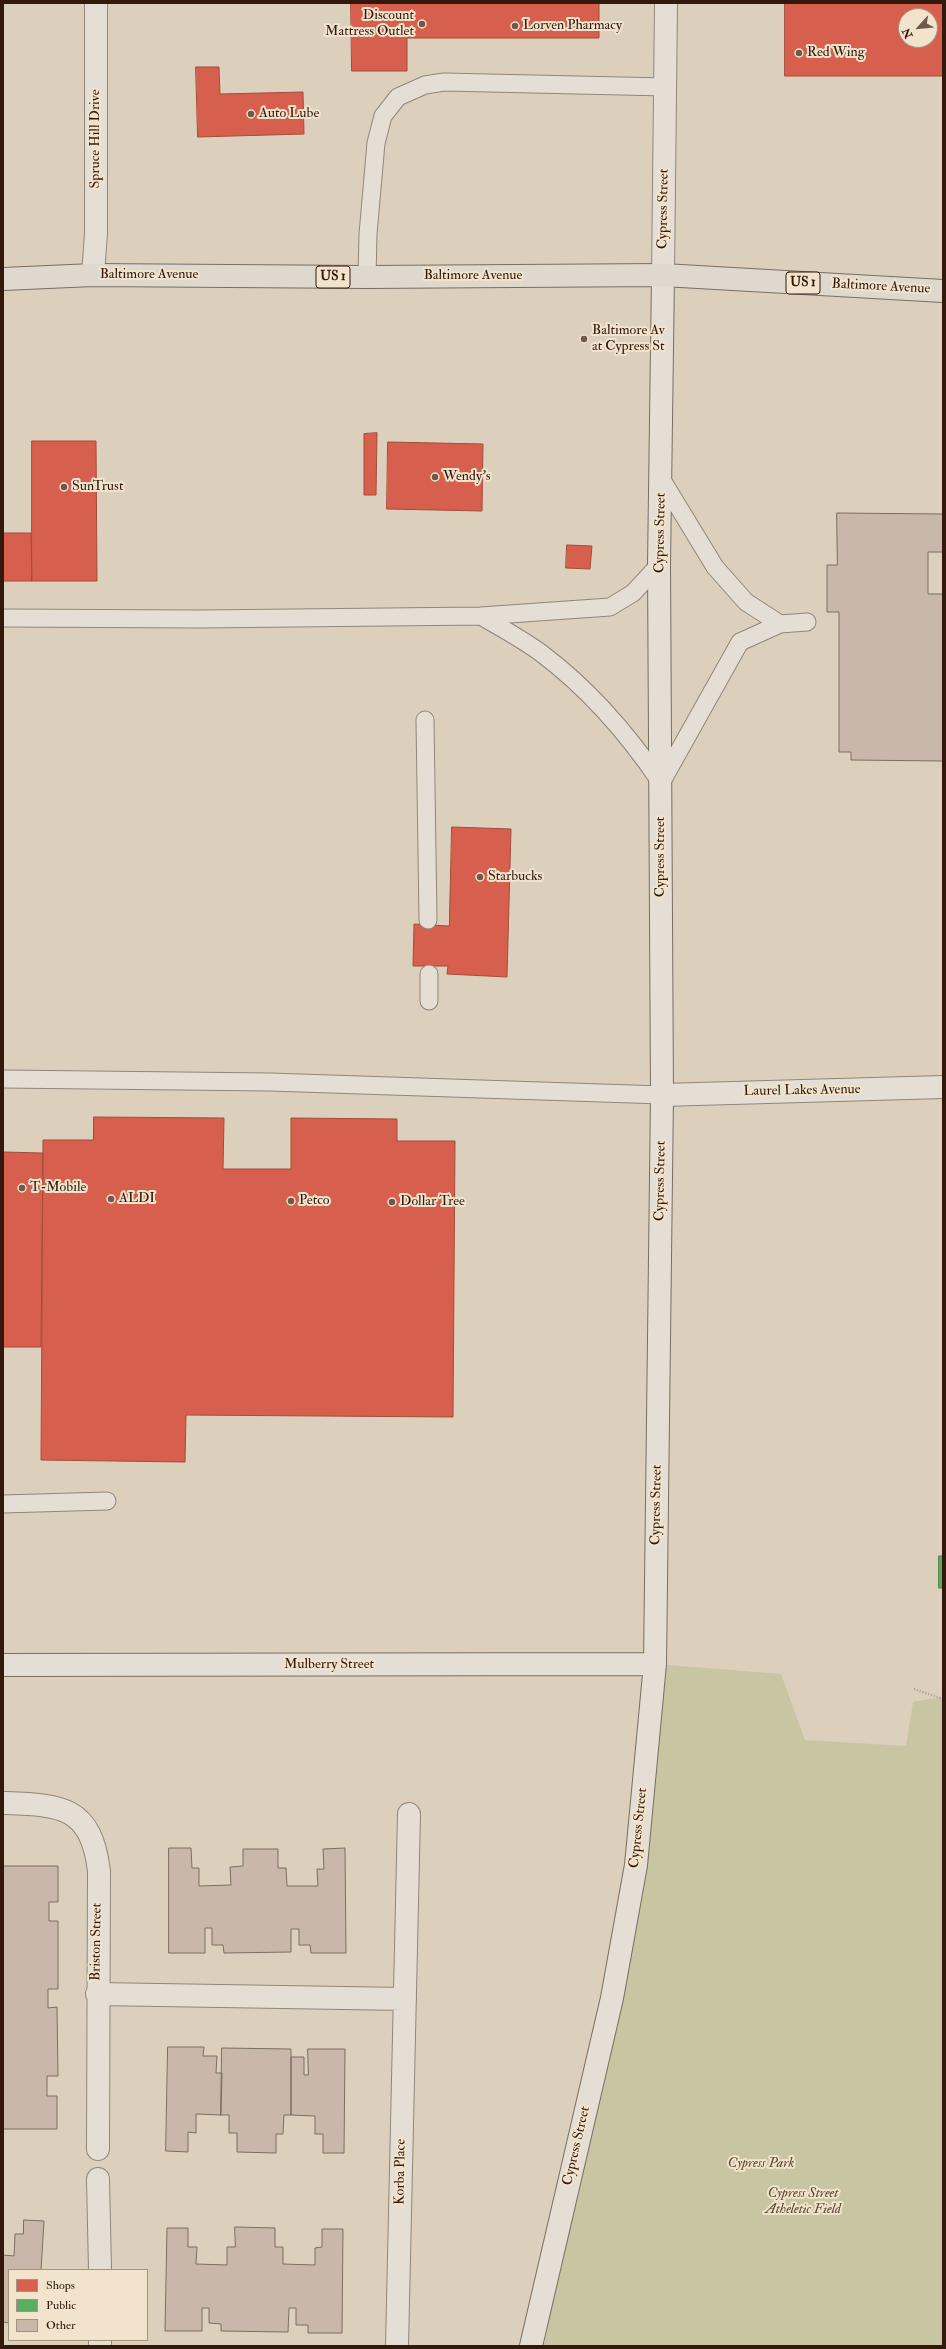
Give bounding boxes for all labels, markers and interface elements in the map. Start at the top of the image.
place label: Discount Mattress Outlet [325,8,414,40]
north arrow [898,8,938,48]
place label: Lorven Pharmacy [523,18,622,34]
marker: Discount Mattress Outlet [417,19,427,29]
marker: Lorven Pharmacy [510,21,520,31]
text: N [900,26,916,41]
place label: Red Wing [807,45,865,61]
marker: Red Wing [794,48,804,58]
street label: Spruce Hill Drive [88,89,104,189]
place label: Auto Lube [259,106,319,122]
marker: Auto Lube [246,109,256,119]
street label: Cypress Street [655,169,673,249]
road number: US 1 [316,266,350,288]
street label: Baltimore Avenue [100,267,198,283]
street label: Baltimore Avenue [424,268,522,284]
road number: US 1 [786,272,820,294]
street label: Baltimore Avenue [831,276,931,298]
place label: Baltimore Av at Cypress St [592,323,665,356]
marker: Baltimore Av at Cypress St [579,334,589,344]
place label: Wendy's [443,469,491,485]
marker: Wendy's [430,472,440,482]
place label: SunTrust [72,479,123,495]
marker: SunTrust [59,482,69,492]
street label: Cypress Street [652,493,670,573]
street label: Cypress Street [653,817,669,897]
place label: Starbucks [488,869,542,885]
marker: Starbucks [475,872,485,882]
street label: Laurel Lakes Avenue [743,1082,861,1100]
street label: Cypress Street [652,1141,670,1221]
place label: T-Mobile [30,1180,86,1196]
marker: T-Mobile [17,1183,27,1193]
place label: ALDI [119,1191,155,1207]
place label: Petco [299,1193,330,1209]
marker: ALDI [106,1194,116,1204]
place label: Dollar Tree [400,1194,465,1210]
marker: Petco [286,1196,296,1206]
marker: Dollar Tree [387,1197,397,1207]
street label: Cypress Street [648,1465,666,1545]
street label: Mulberry Street [284,1657,374,1673]
street label: Cypress Street [626,1787,652,1869]
street label: Briston Street [88,1903,106,1981]
street label: Cypress Street [560,2105,594,2187]
street label: Korba Place [392,2139,410,2205]
park label: Cypress Park [728,2156,794,2172]
park label: Cypress Street Atheletic Field [765,2186,841,2218]
legend [8,2269,148,2341]
text: Shops [46,2278,75,2293]
text: Public [46,2298,76,2313]
text: Other [46,2318,75,2333]

